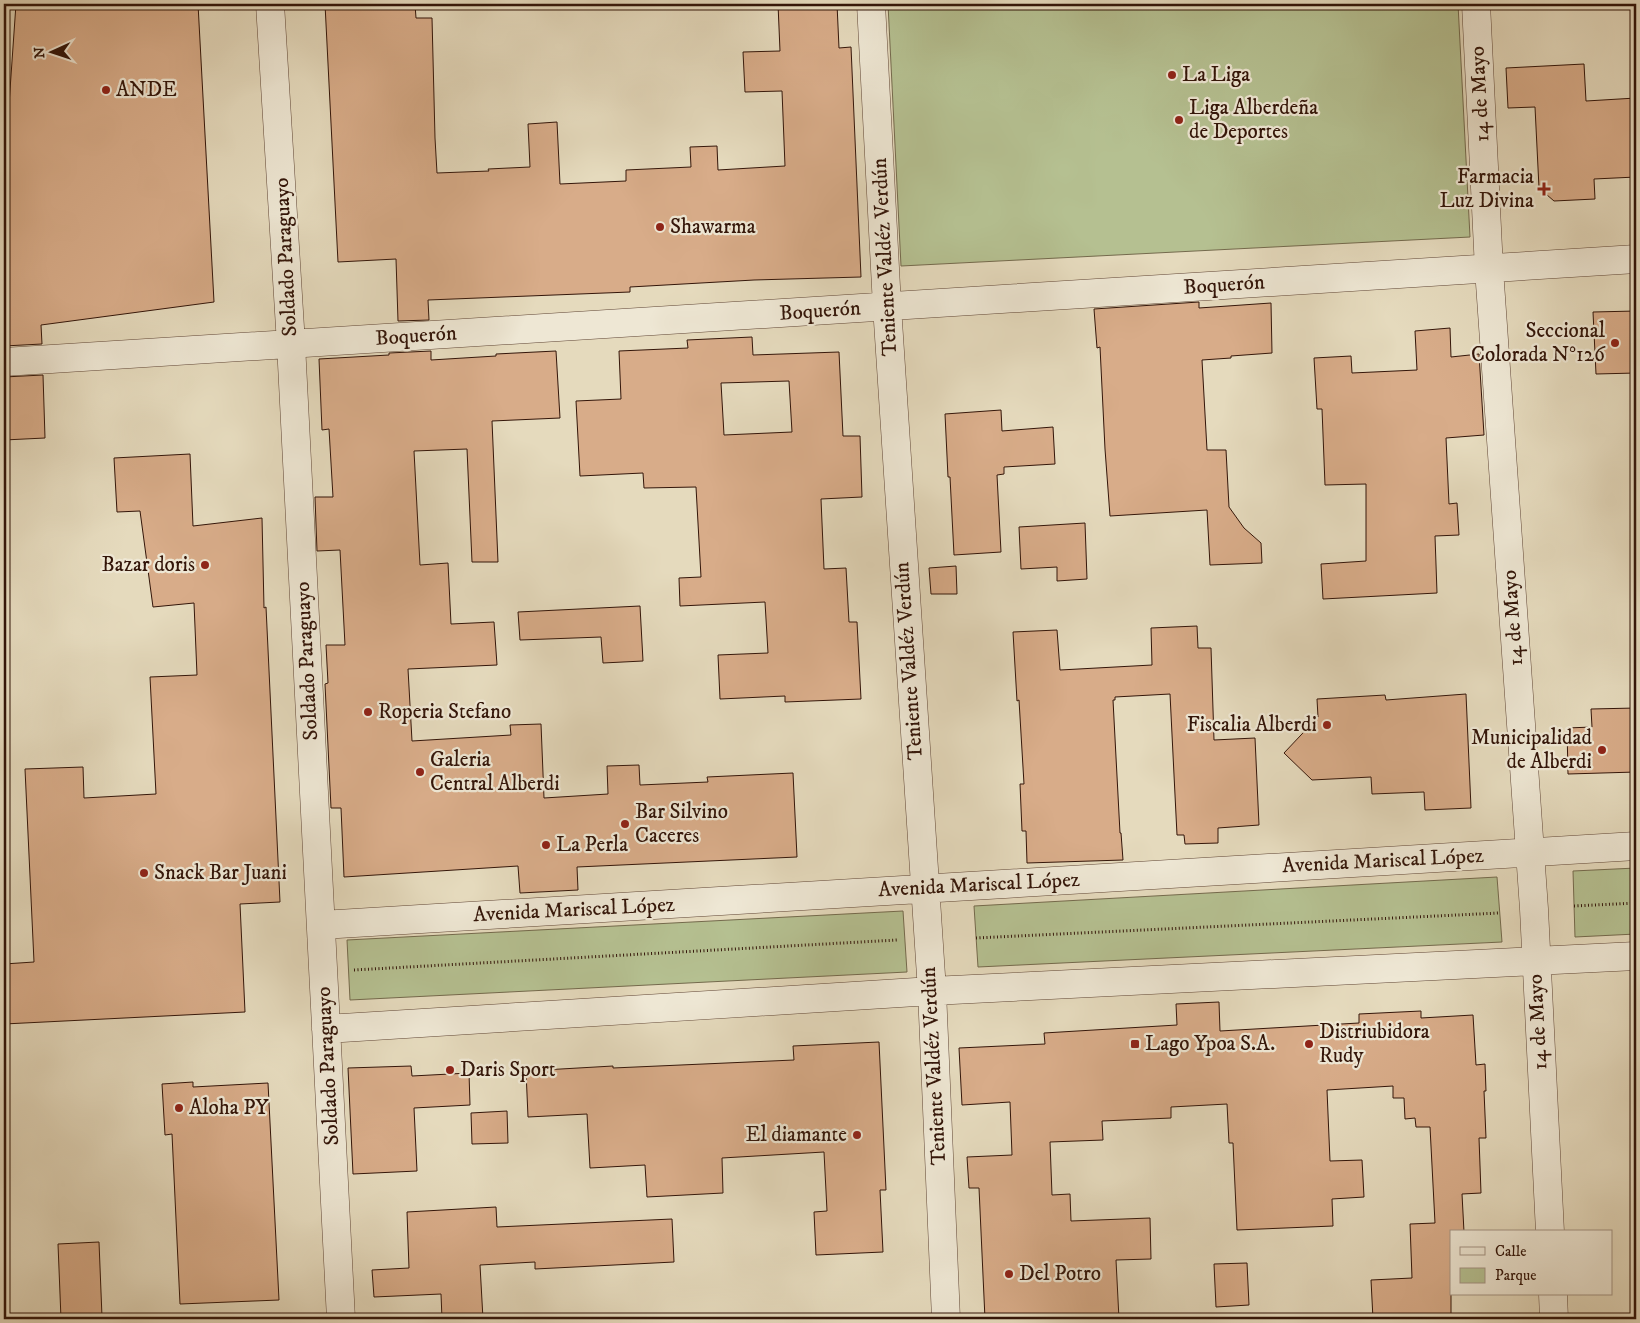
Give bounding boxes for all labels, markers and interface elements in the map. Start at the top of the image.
north arrow [28,28,78,78]
street label: 14 de Mayo [1465,45,1495,143]
text: N [31,46,49,59]
place label: La Liga [1182,62,1250,88]
marker: La Liga [1166,69,1178,81]
place label: ANDE [116,77,177,103]
marker: ANDE [100,84,112,96]
place label: Liga Alberdeña de Deportes [1189,95,1318,145]
marker: Liga Alberdeña de Deportes [1173,114,1185,126]
street label: Teniente Valdéz Verdún [867,157,903,357]
place label: Farmacia Luz Divina [1440,164,1534,214]
street label: Soldado Paraguayo [269,177,303,337]
marker: Farmacia Luz Divina [1538,183,1550,195]
place label: Shawarma [670,214,756,240]
marker: Shawarma [654,221,666,233]
street label: Boquerón [1182,269,1266,301]
street label: Boquerón [778,295,862,327]
place label: Seccional Colorada N°126 [1471,318,1606,368]
street label: Boquerón [374,320,458,352]
marker: Seccional Colorada N°126 [1609,337,1621,349]
place label: Bazar doris [102,552,195,578]
marker: Bazar doris [199,559,211,571]
street label: Teniente Valdéz Verdún [889,561,929,761]
street label: 14 de Mayo [1497,569,1529,667]
street label: Soldado Paraguayo [290,581,324,741]
place label: Roperia Stefano [378,699,511,725]
marker: Roperia Stefano [362,706,374,718]
place label: Fiscalia Alberdi [1187,712,1317,738]
marker: Fiscalia Alberdi [1321,719,1333,731]
place label: Municipalidad de Alberdi [1471,725,1593,775]
marker: Municipalidad de Alberdi [1596,744,1608,756]
place label: Galeria Central Alberdi [430,747,560,797]
marker: Galeria Central Alberdi [414,766,426,778]
place label: Bar Silvino Caceres [635,799,728,849]
marker: Bar Silvino Caceres [619,818,631,830]
place label: La Perla [556,832,628,858]
marker: La Perla [540,839,552,851]
street label: Avenida Mariscal López [1281,843,1485,879]
place label: Snack Bar Juani [154,860,287,886]
marker: Snack Bar Juani [138,867,150,879]
street label: Avenida Mariscal López [877,867,1081,903]
street label: Avenida Mariscal López [472,892,676,928]
street label: Teniente Valdéz Verdún [916,966,952,1166]
street label: 14 de Mayo [1523,973,1553,1071]
street label: Soldado Paraguayo [311,986,345,1146]
place label: Distriubidora Rudy [1319,1019,1430,1069]
place label: Lago Ypoa S.A. [1145,1031,1275,1057]
marker: Lago Ypoa S.A. [1129,1038,1141,1050]
marker: Distriubidora Rudy [1303,1038,1315,1050]
place label: Daris Sport [460,1057,556,1083]
marker: Daris Sport [444,1064,456,1076]
place label: Aloha PY [189,1095,269,1121]
marker: Aloha PY [173,1102,185,1114]
place label: El diamante [746,1122,847,1148]
marker: El diamante [851,1129,863,1141]
legend [1450,1230,1612,1296]
text: Calle [1495,1242,1527,1261]
place label: Del Potro [1019,1261,1101,1287]
text: Parque [1495,1266,1536,1285]
marker: Del Potro [1003,1268,1015,1280]

